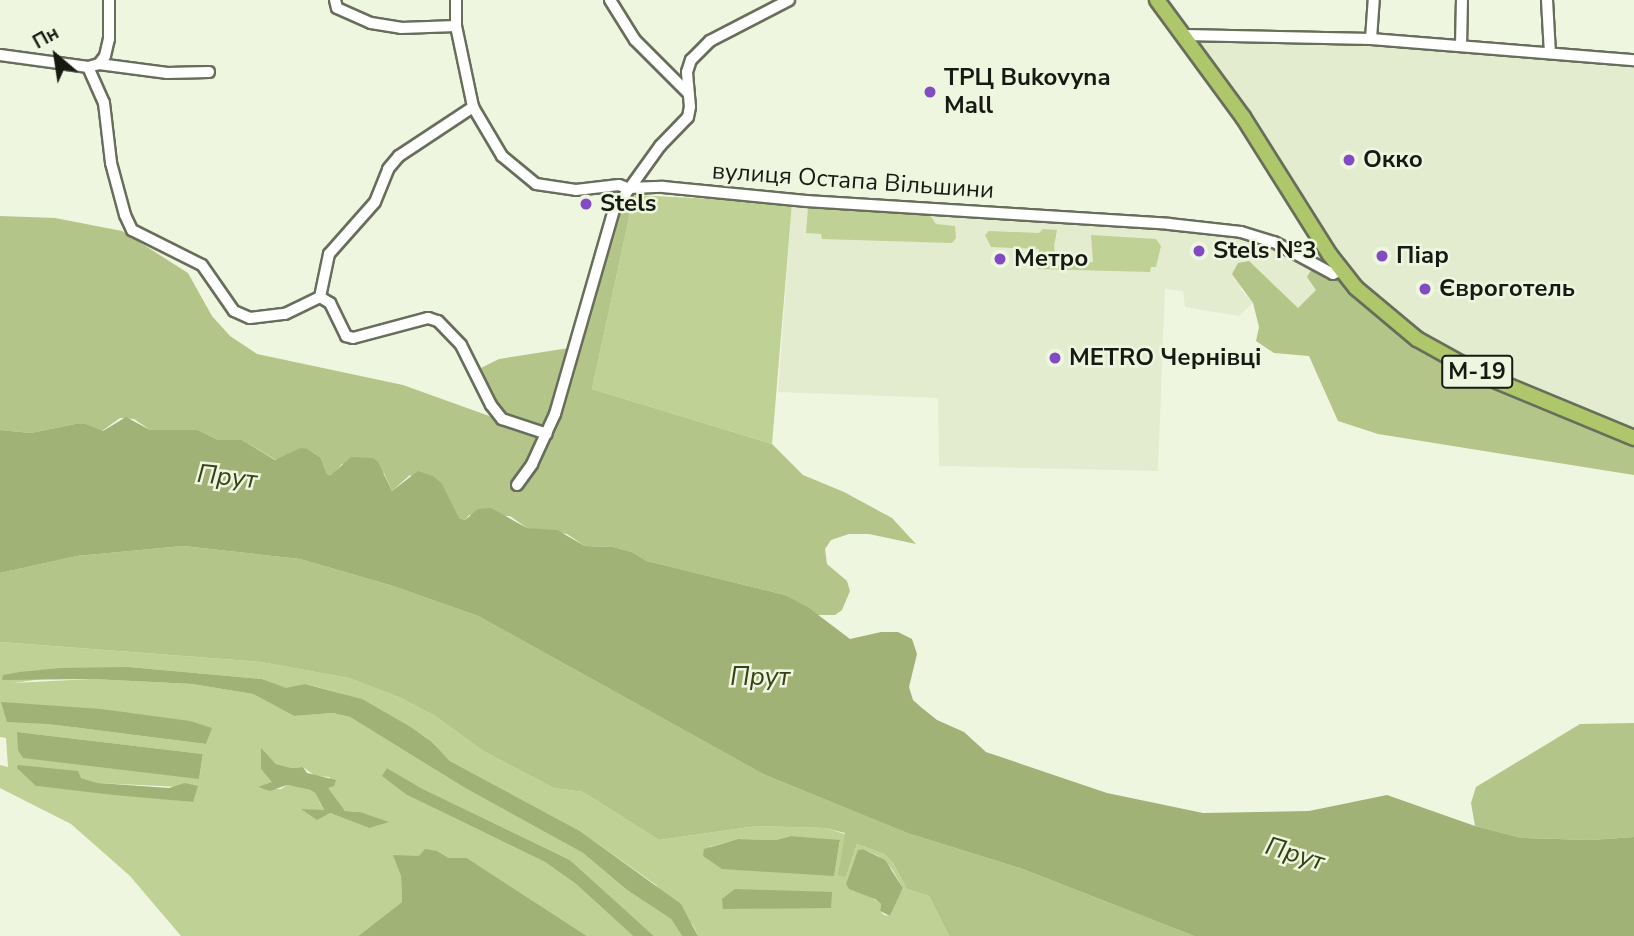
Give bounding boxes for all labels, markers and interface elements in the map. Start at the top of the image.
text: Пн [28,20,64,55]
north arrow [21,21,91,91]
place label: ТРЦ Bukovyna Mall [944,64,1111,120]
marker: ТРЦ Bukovyna Mall [922,84,938,100]
place label: Окко [1363,146,1423,174]
marker: Окко [1341,152,1357,168]
street label: вулиця Остапа Вільшини [711,157,995,205]
place label: Stels [600,190,656,218]
marker: Stels [578,196,594,212]
place label: Stels №3 [1213,237,1317,265]
place label: Піар [1396,242,1449,270]
marker: Stels №3 [1191,243,1207,259]
place label: Метро [1014,245,1088,273]
marker: Піар [1374,248,1390,264]
marker: Метро [992,251,1008,267]
place label: Євроготель [1439,275,1575,303]
marker: Євроготель [1417,281,1433,297]
place label: METRO Чернівці [1069,344,1262,372]
marker: METRO Чернівці [1047,350,1063,366]
road number: М-19 [1440,352,1514,392]
water label: Прут [195,458,259,496]
water label: Прут [730,661,790,693]
water label: Прут [1262,830,1328,878]

